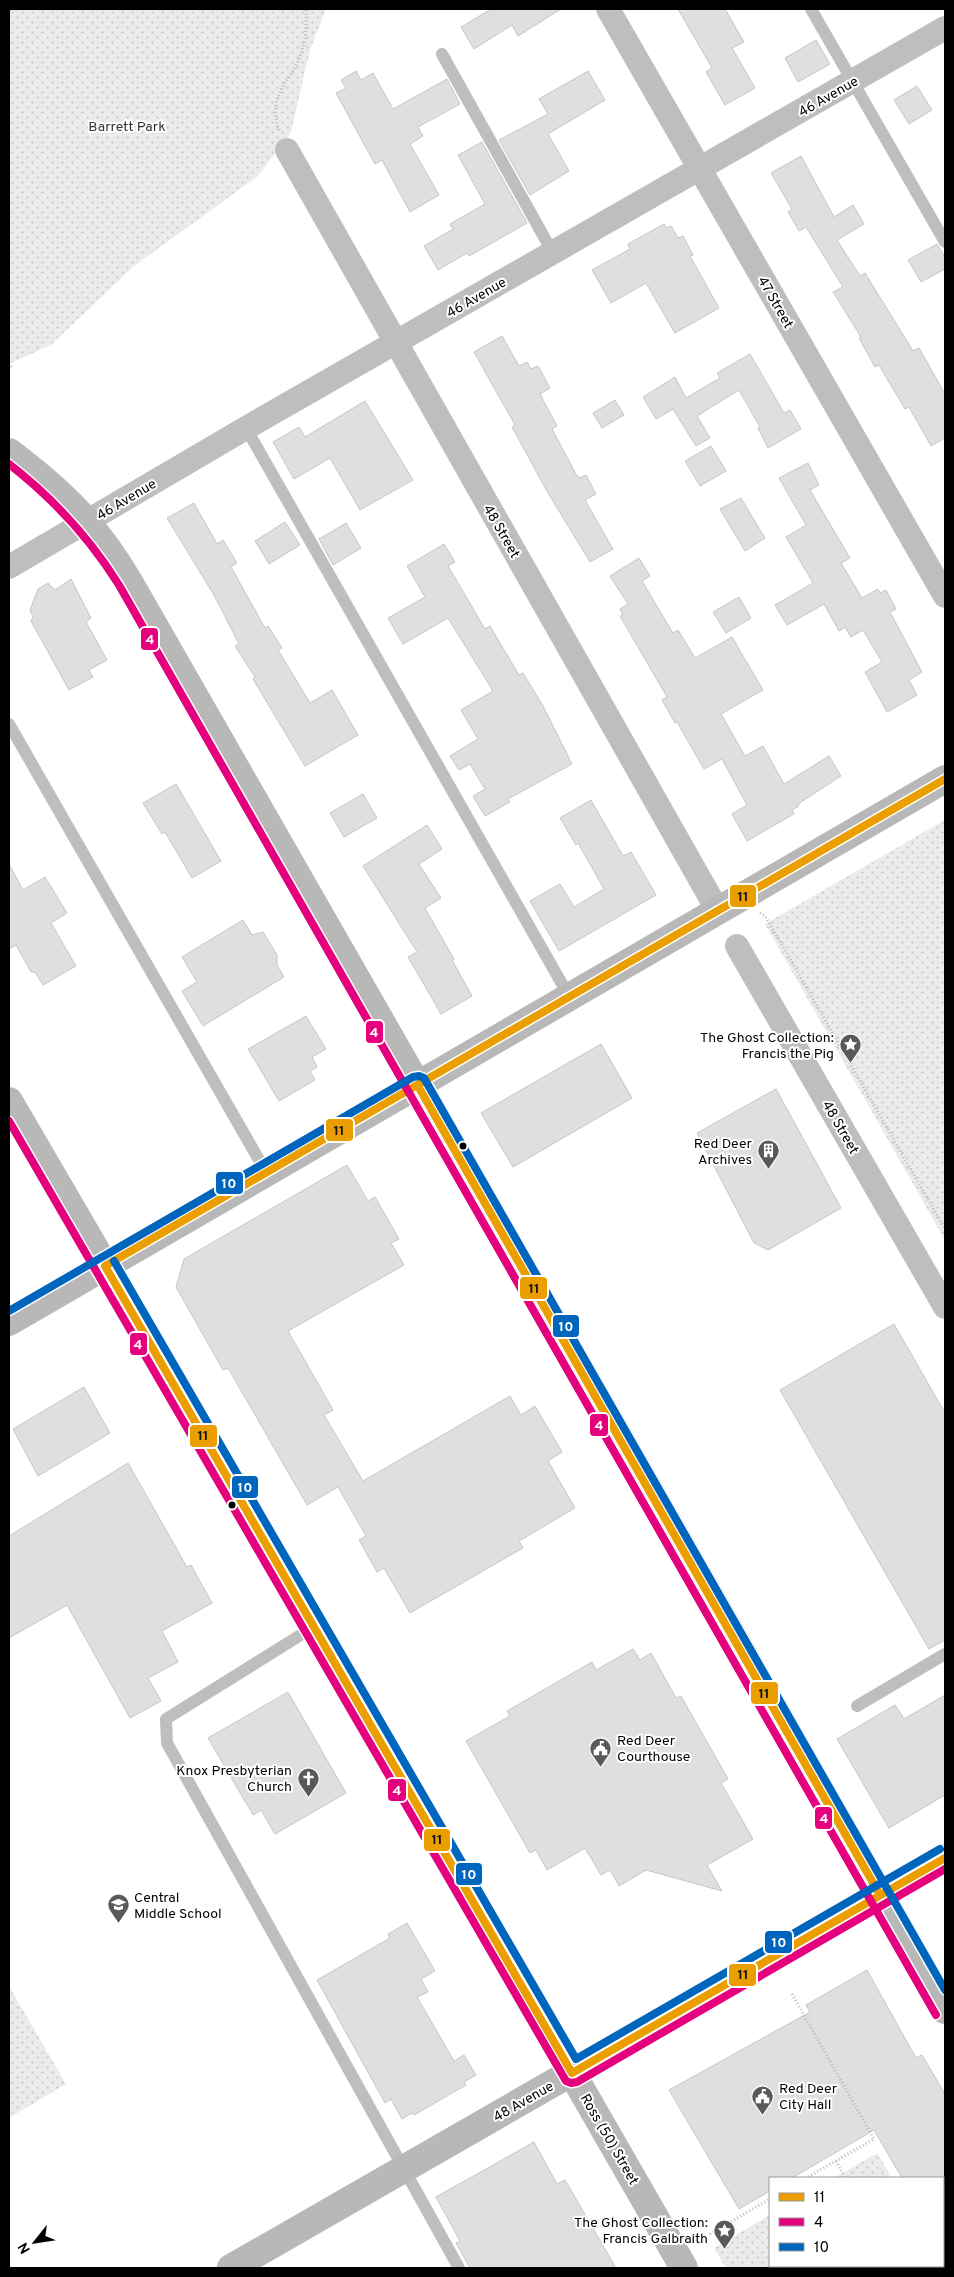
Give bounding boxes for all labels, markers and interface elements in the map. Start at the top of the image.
street label: 46 Avenue [796,73,862,121]
park label: Barrett Park [88,119,166,136]
street label: 46 Avenue [444,274,510,322]
street label: 47 Street [753,274,796,332]
street label: 46 Avenue [94,476,160,525]
street label: 48 Street [479,502,523,562]
line badge: 4 [140,627,159,651]
text: 4 [146,632,155,649]
line badge: 11 [729,884,757,908]
text: 11 [737,889,749,906]
line badge: 4 [365,1020,384,1044]
text: 4 [370,1025,379,1042]
place label: The Ghost Collection: Francis the Pig [700,1030,834,1063]
place icon: The Ghost Collection: Francis the Pig [838,1033,862,1064]
street label: 48 Street [818,1098,862,1158]
line badge: 11 [325,1118,354,1142]
text: 11 [333,1123,345,1140]
place label: Red Deer Archives [694,1136,753,1169]
building icon: Red Deer Archives [756,1139,780,1170]
unlabelled marker [458,1141,468,1151]
line badge: 10 [215,1171,244,1195]
text: 10 [222,1176,236,1193]
line badge: 11 [519,1276,548,1300]
text: 11 [528,1281,540,1298]
line badge: 10 [552,1314,580,1338]
text: 10 [559,1319,573,1336]
line badge: 4 [129,1332,148,1356]
text: 4 [134,1337,143,1354]
line badge: 4 [589,1413,609,1437]
text: 4 [595,1418,604,1435]
line badge: 11 [189,1424,218,1448]
text: 11 [197,1428,209,1445]
line badge: 10 [231,1475,259,1499]
text: 10 [238,1480,252,1497]
unlabelled marker [227,1500,237,1510]
line badge: 11 [750,1681,779,1705]
text: 11 [758,1686,770,1703]
place label: Red Deer Courthouse [617,1733,690,1766]
public building icon: Red Deer Courthouse [589,1736,613,1767]
place label: Knox Presbyterian Church [176,1763,292,1796]
church icon: Knox Presbyterian Church [296,1766,320,1797]
line badge: 4 [387,1778,407,1802]
text: 4 [393,1783,402,1800]
line badge: 4 [814,1806,833,1830]
text: 4 [820,1811,829,1828]
line badge: 11 [423,1828,451,1852]
text: 11 [431,1832,443,1849]
line badge: 10 [455,1862,483,1886]
text: 10 [462,1867,476,1884]
place label: Central Middle School [134,1890,222,1923]
school or university icon: Central Middle School [106,1893,130,1924]
line badge: 10 [764,1930,793,1954]
text: 10 [772,1935,786,1952]
line badge: 11 [728,1963,757,1987]
text: 11 [737,1967,749,1984]
street label: 48 Avenue [491,2078,557,2126]
place label: Red Deer City Hall [779,2081,838,2114]
public building icon: Red Deer City Hall [751,2084,775,2115]
street label: Ross (50) Street [576,2091,642,2188]
legend [769,2177,944,2267]
text: 11 [814,2189,825,2208]
text: 4 [814,2214,823,2233]
place label: The Ghost Collection: Francis Galbraith [574,2215,708,2248]
north arrow [10,2217,60,2267]
place icon: The Ghost Collection: Francis Galbraith [712,2218,736,2249]
text: N [15,2239,35,2256]
text: 10 [814,2239,829,2258]

